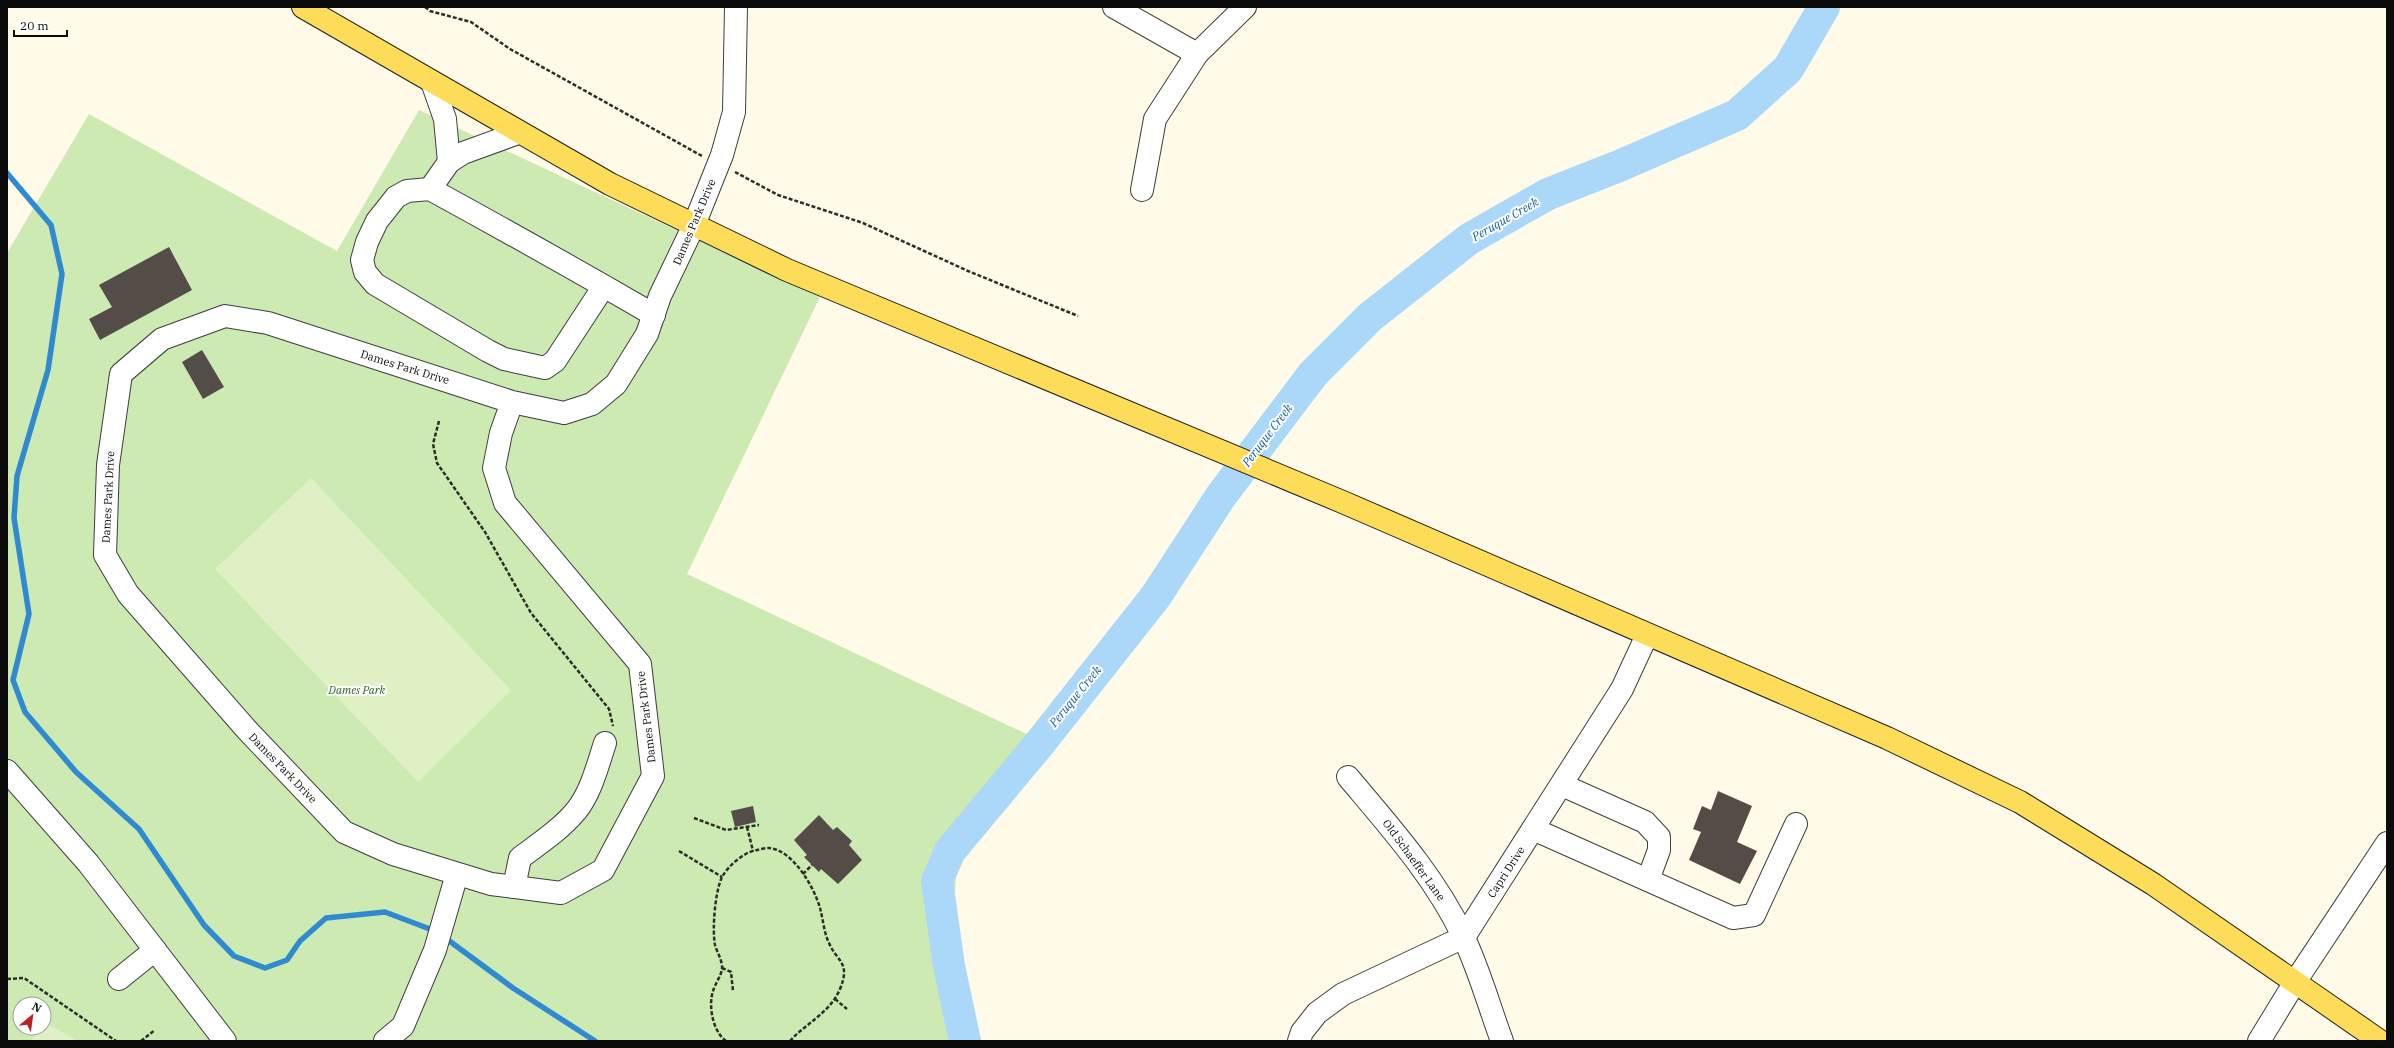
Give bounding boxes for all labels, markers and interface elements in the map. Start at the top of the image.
scale bar [14,12,67,38]
text: 20 m [20,18,49,33]
street label: Dames Park Drive [670,177,719,267]
water label: Peruque Creek [1468,194,1542,245]
street label: Dames Park Drive [359,347,451,387]
water label: Peruque Creek [1238,400,1296,470]
street label: Dames Park Drive [99,450,117,544]
water label: Peruque Creek [1045,662,1105,730]
street label: Dames Park Drive [633,670,659,764]
park label: Dames Park [328,683,386,697]
street label: Dames Park Drive [246,730,320,806]
street label: Old Schaeffer Lane [1380,816,1448,904]
street label: Capri Drive [1484,844,1528,900]
north arrow [12,996,52,1036]
text: N [30,999,44,1016]

